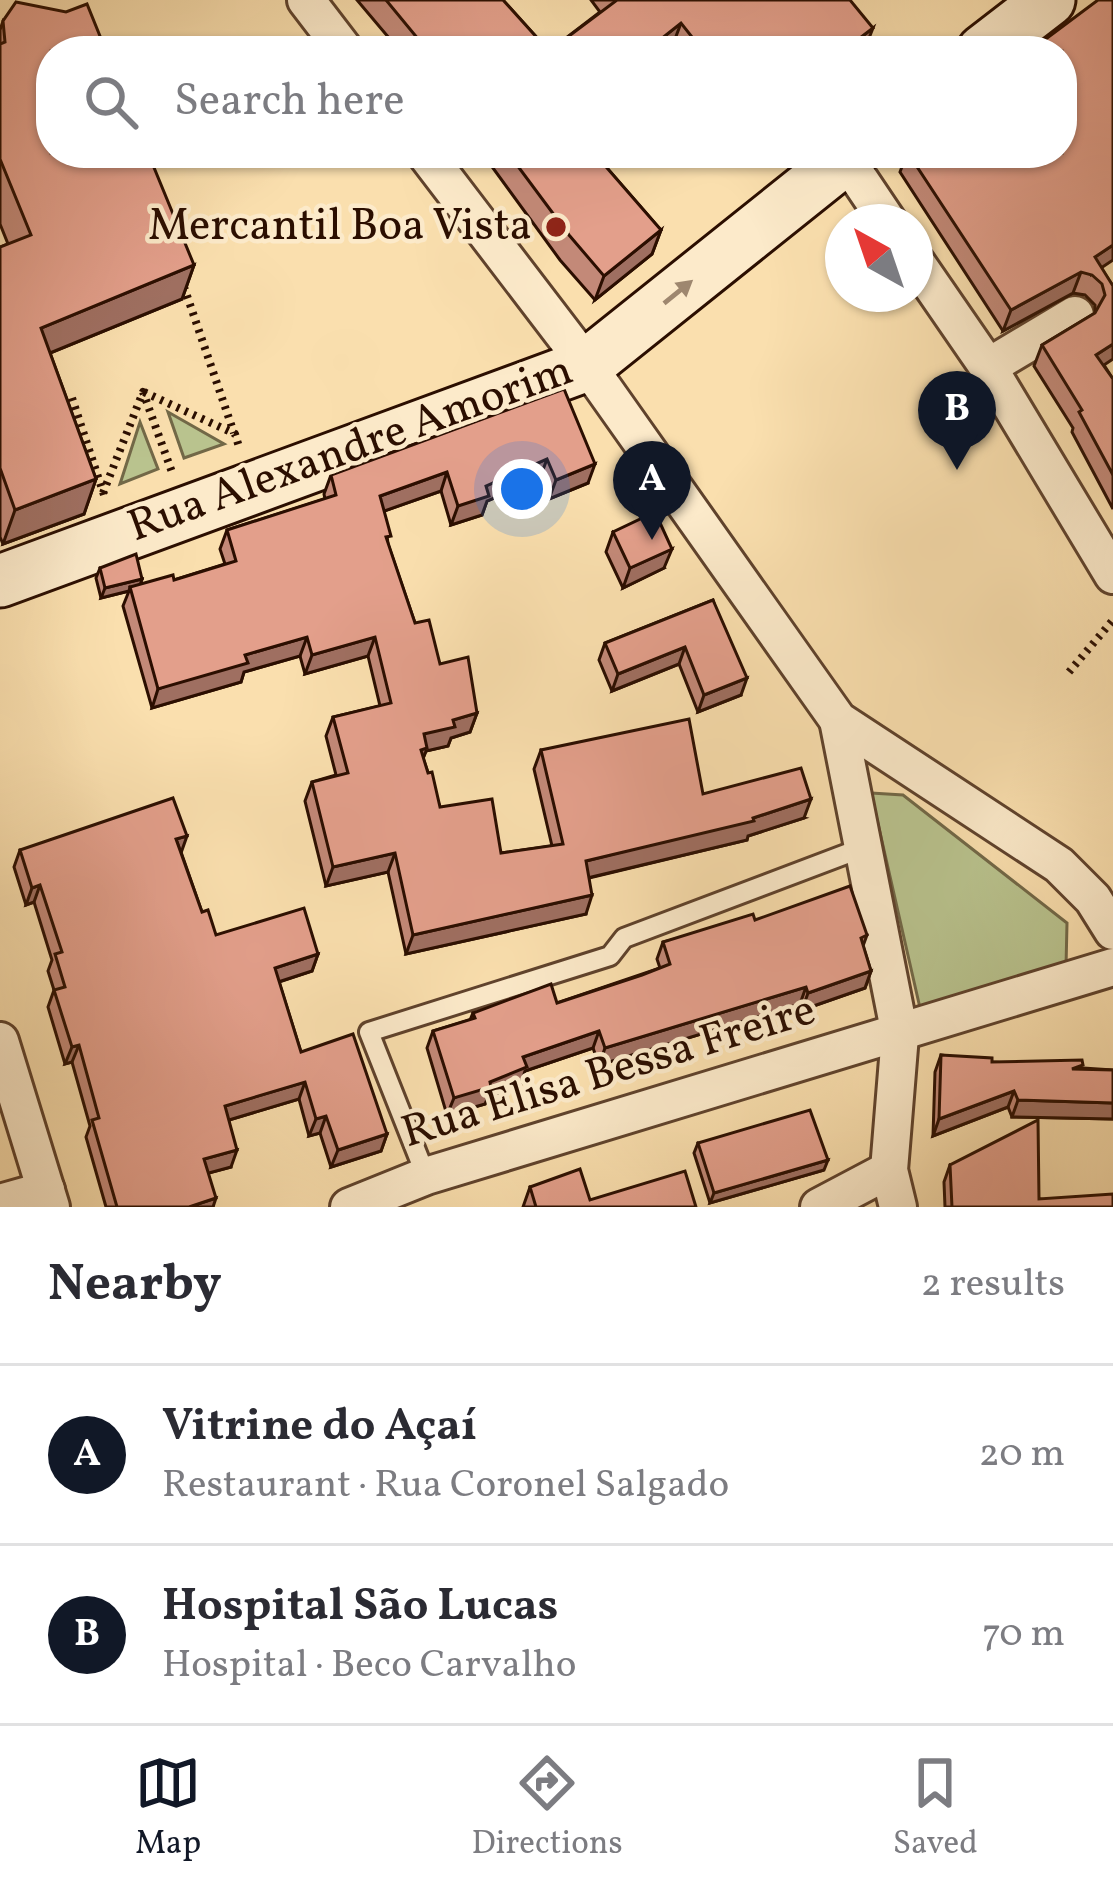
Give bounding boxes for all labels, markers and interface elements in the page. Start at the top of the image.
search box [36,36,1077,168]
icon: search [78,69,144,135]
text: Search here [174,71,405,134]
place label: Mercantil Boa Vista [148,196,532,259]
north arrow [825,204,933,312]
marker: Mercantil Boa Vista [543,214,569,240]
one-way arrow [662,280,693,305]
street label: Rua Alexandre Amorim [120,340,582,560]
pin: B [918,371,996,470]
pin: A [613,441,691,540]
your location [492,459,552,519]
street label: Rua Elisa Bessa Freire [394,980,824,1166]
text: Nearby [48,1250,222,1321]
text: 2 results [921,1258,1065,1312]
text: Vitrine do Açaí [162,1396,477,1459]
text: A [73,1428,101,1482]
text: 20 m [979,1428,1065,1482]
text: Restaurant · Rua Coronel Salgado [162,1459,729,1513]
text: Hospital São Lucas [162,1576,558,1639]
text: B [74,1608,100,1662]
text: 70 m [982,1608,1065,1662]
text: Hospital · Beco Carvalho [162,1639,577,1693]
tab: Map [135,1750,201,1868]
tab: Directions [471,1750,623,1868]
tab: Saved [893,1750,978,1868]

